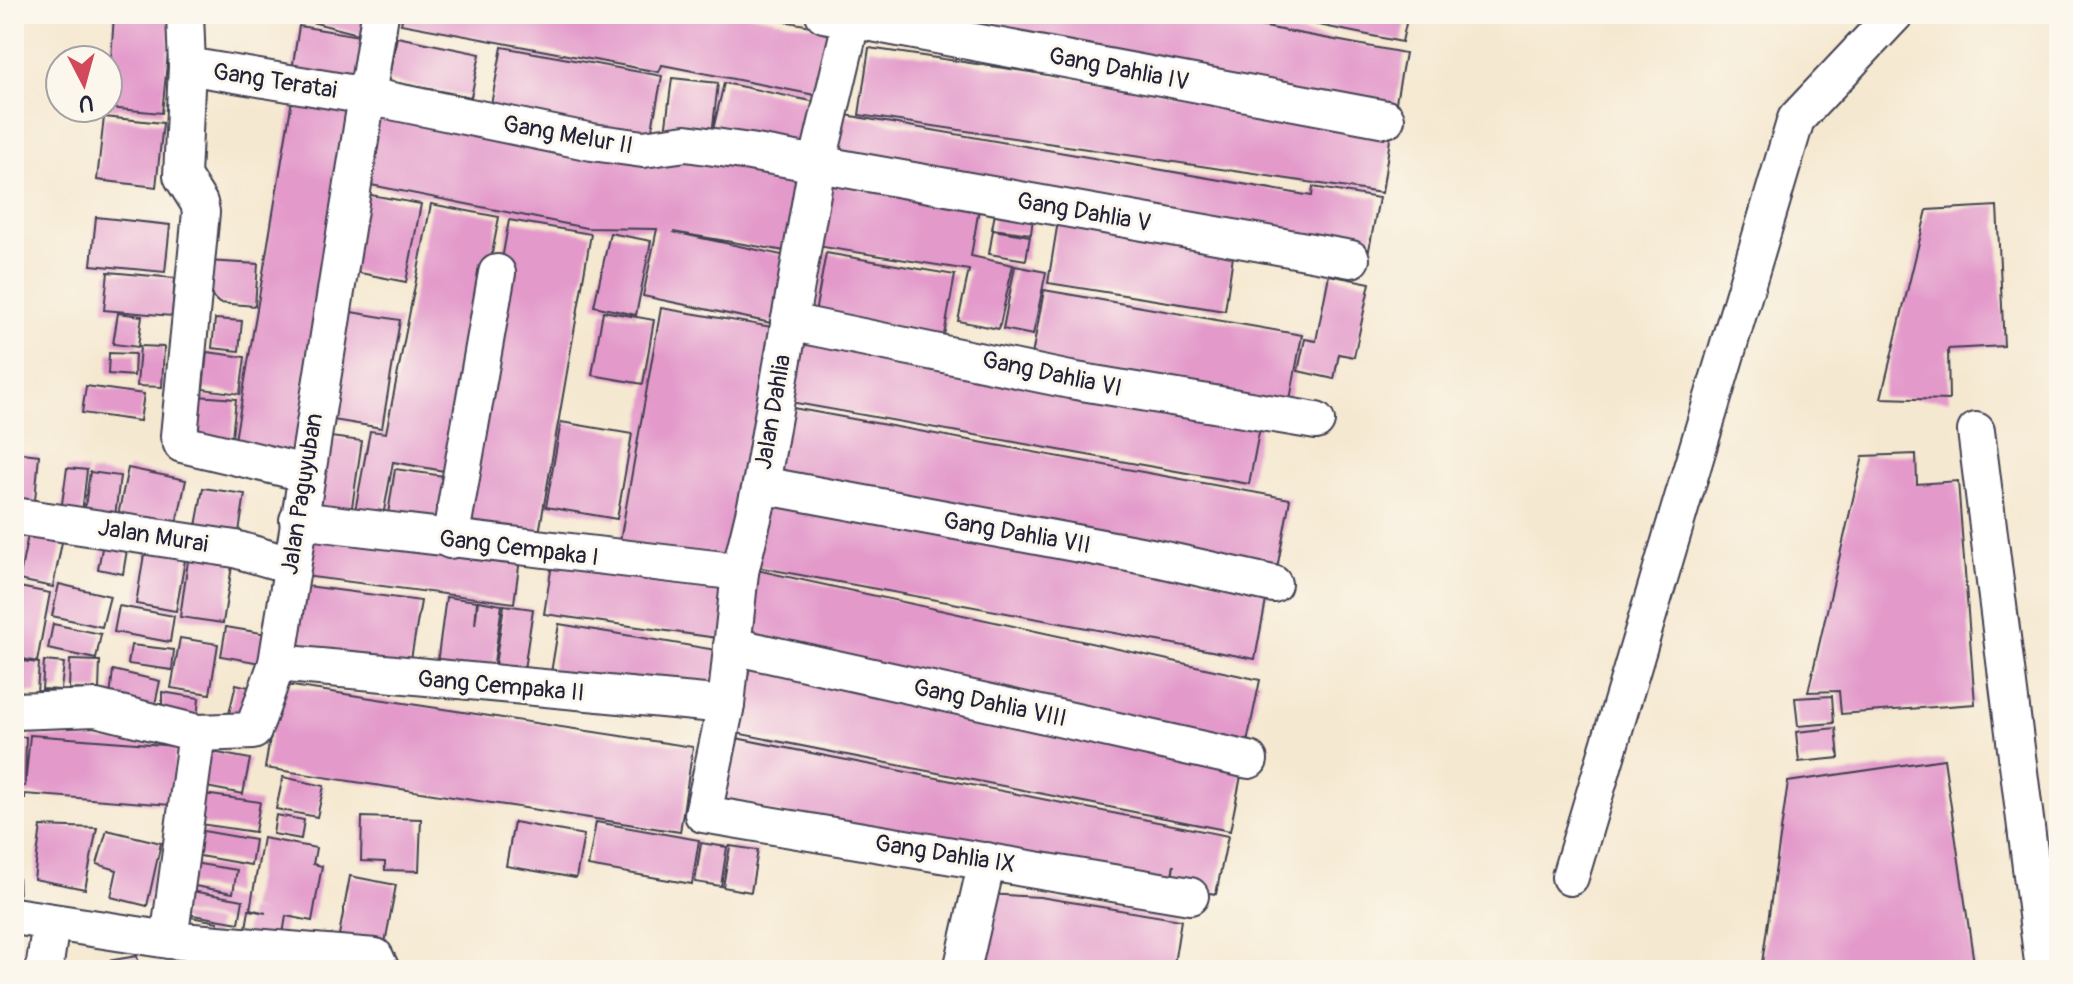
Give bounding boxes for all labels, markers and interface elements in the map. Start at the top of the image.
street label: Gang Dahlia IV [1046,41,1192,97]
north arrow [44,44,124,124]
street label: Gang Teratai [211,57,339,105]
text: U [77,88,95,118]
street label: Gang Melur II [501,109,635,161]
street label: Gang Dahlia V [1015,186,1153,238]
street label: Gang Dahlia VI [979,345,1125,403]
street label: Jalan Dahlia [749,352,797,472]
street label: Jalan Paguyuban [275,411,329,577]
street label: Gang Dahlia VII [941,506,1093,560]
street label: Jalan Murai [96,513,210,559]
street label: Gang Cempaka I [438,524,600,572]
street label: Gang Cempaka II [416,664,586,708]
street label: Gang Dahlia VIII [911,673,1069,733]
street label: Gang Dahlia IX [873,829,1017,879]

